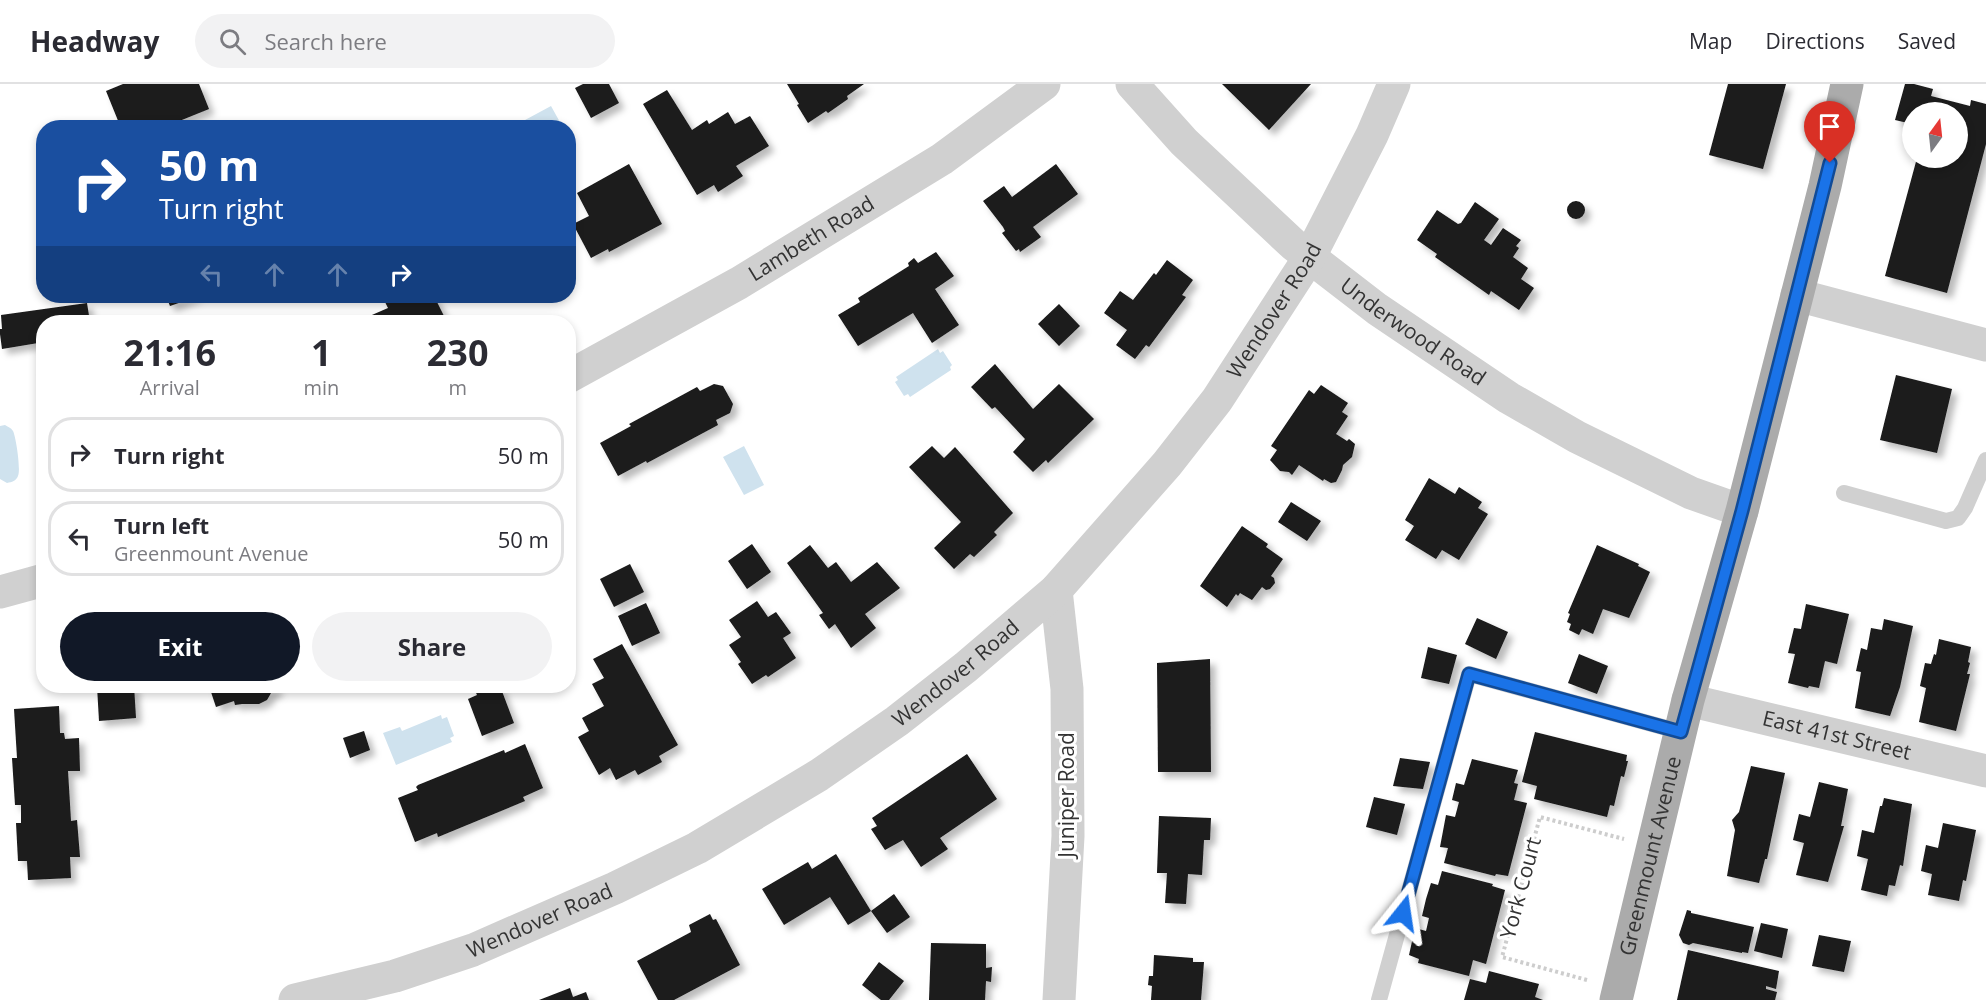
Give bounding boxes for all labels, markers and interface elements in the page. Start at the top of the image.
search box [195,14,615,68]
text: Headway [30,22,159,60]
icon: search [216,25,249,58]
text: Search here [264,26,387,56]
text: Map [1689,27,1732,55]
text: Directions [1765,27,1865,55]
text: Saved [1898,27,1956,55]
pin [1804,101,1855,163]
north arrow [1902,102,1968,168]
map controls [1902,102,1968,168]
icon: arrive [1813,110,1846,143]
text: 50 m [159,136,259,193]
icon: right [60,144,138,222]
street label: Lambeth Road [743,189,879,287]
text: Turn right [159,190,284,227]
street label: Wendover Road [1220,237,1328,383]
icon: left [195,258,228,291]
icon: ahead [258,258,291,291]
icon: ahead [321,258,354,291]
icon: right [384,258,417,291]
street label: Underwood Road [1335,271,1492,392]
text: 21:16 [123,328,216,377]
text: 1 [311,328,332,377]
text: 230 [427,328,489,377]
text: Arrival [140,374,200,401]
text: min [303,374,339,401]
text: m [448,374,467,401]
icon: right [63,438,96,471]
text: Turn right [114,440,225,470]
text: 50 m [498,440,549,470]
text: Turn left [114,510,209,540]
icon: left [63,522,96,555]
text: 50 m [498,524,549,554]
text: Greenmount Avenue [114,540,308,567]
button: Exit [60,612,300,681]
button: Share [312,612,552,681]
street label: Wendover Road [886,613,1025,733]
street label: East 41st Street [1760,703,1914,766]
street label: Juniper Road [1052,732,1080,860]
street label: Greenmount Avenue [1612,753,1687,958]
street label: York Court [1493,834,1547,942]
street label: Wendover Road [462,876,617,964]
position arrow [1371,881,1435,945]

